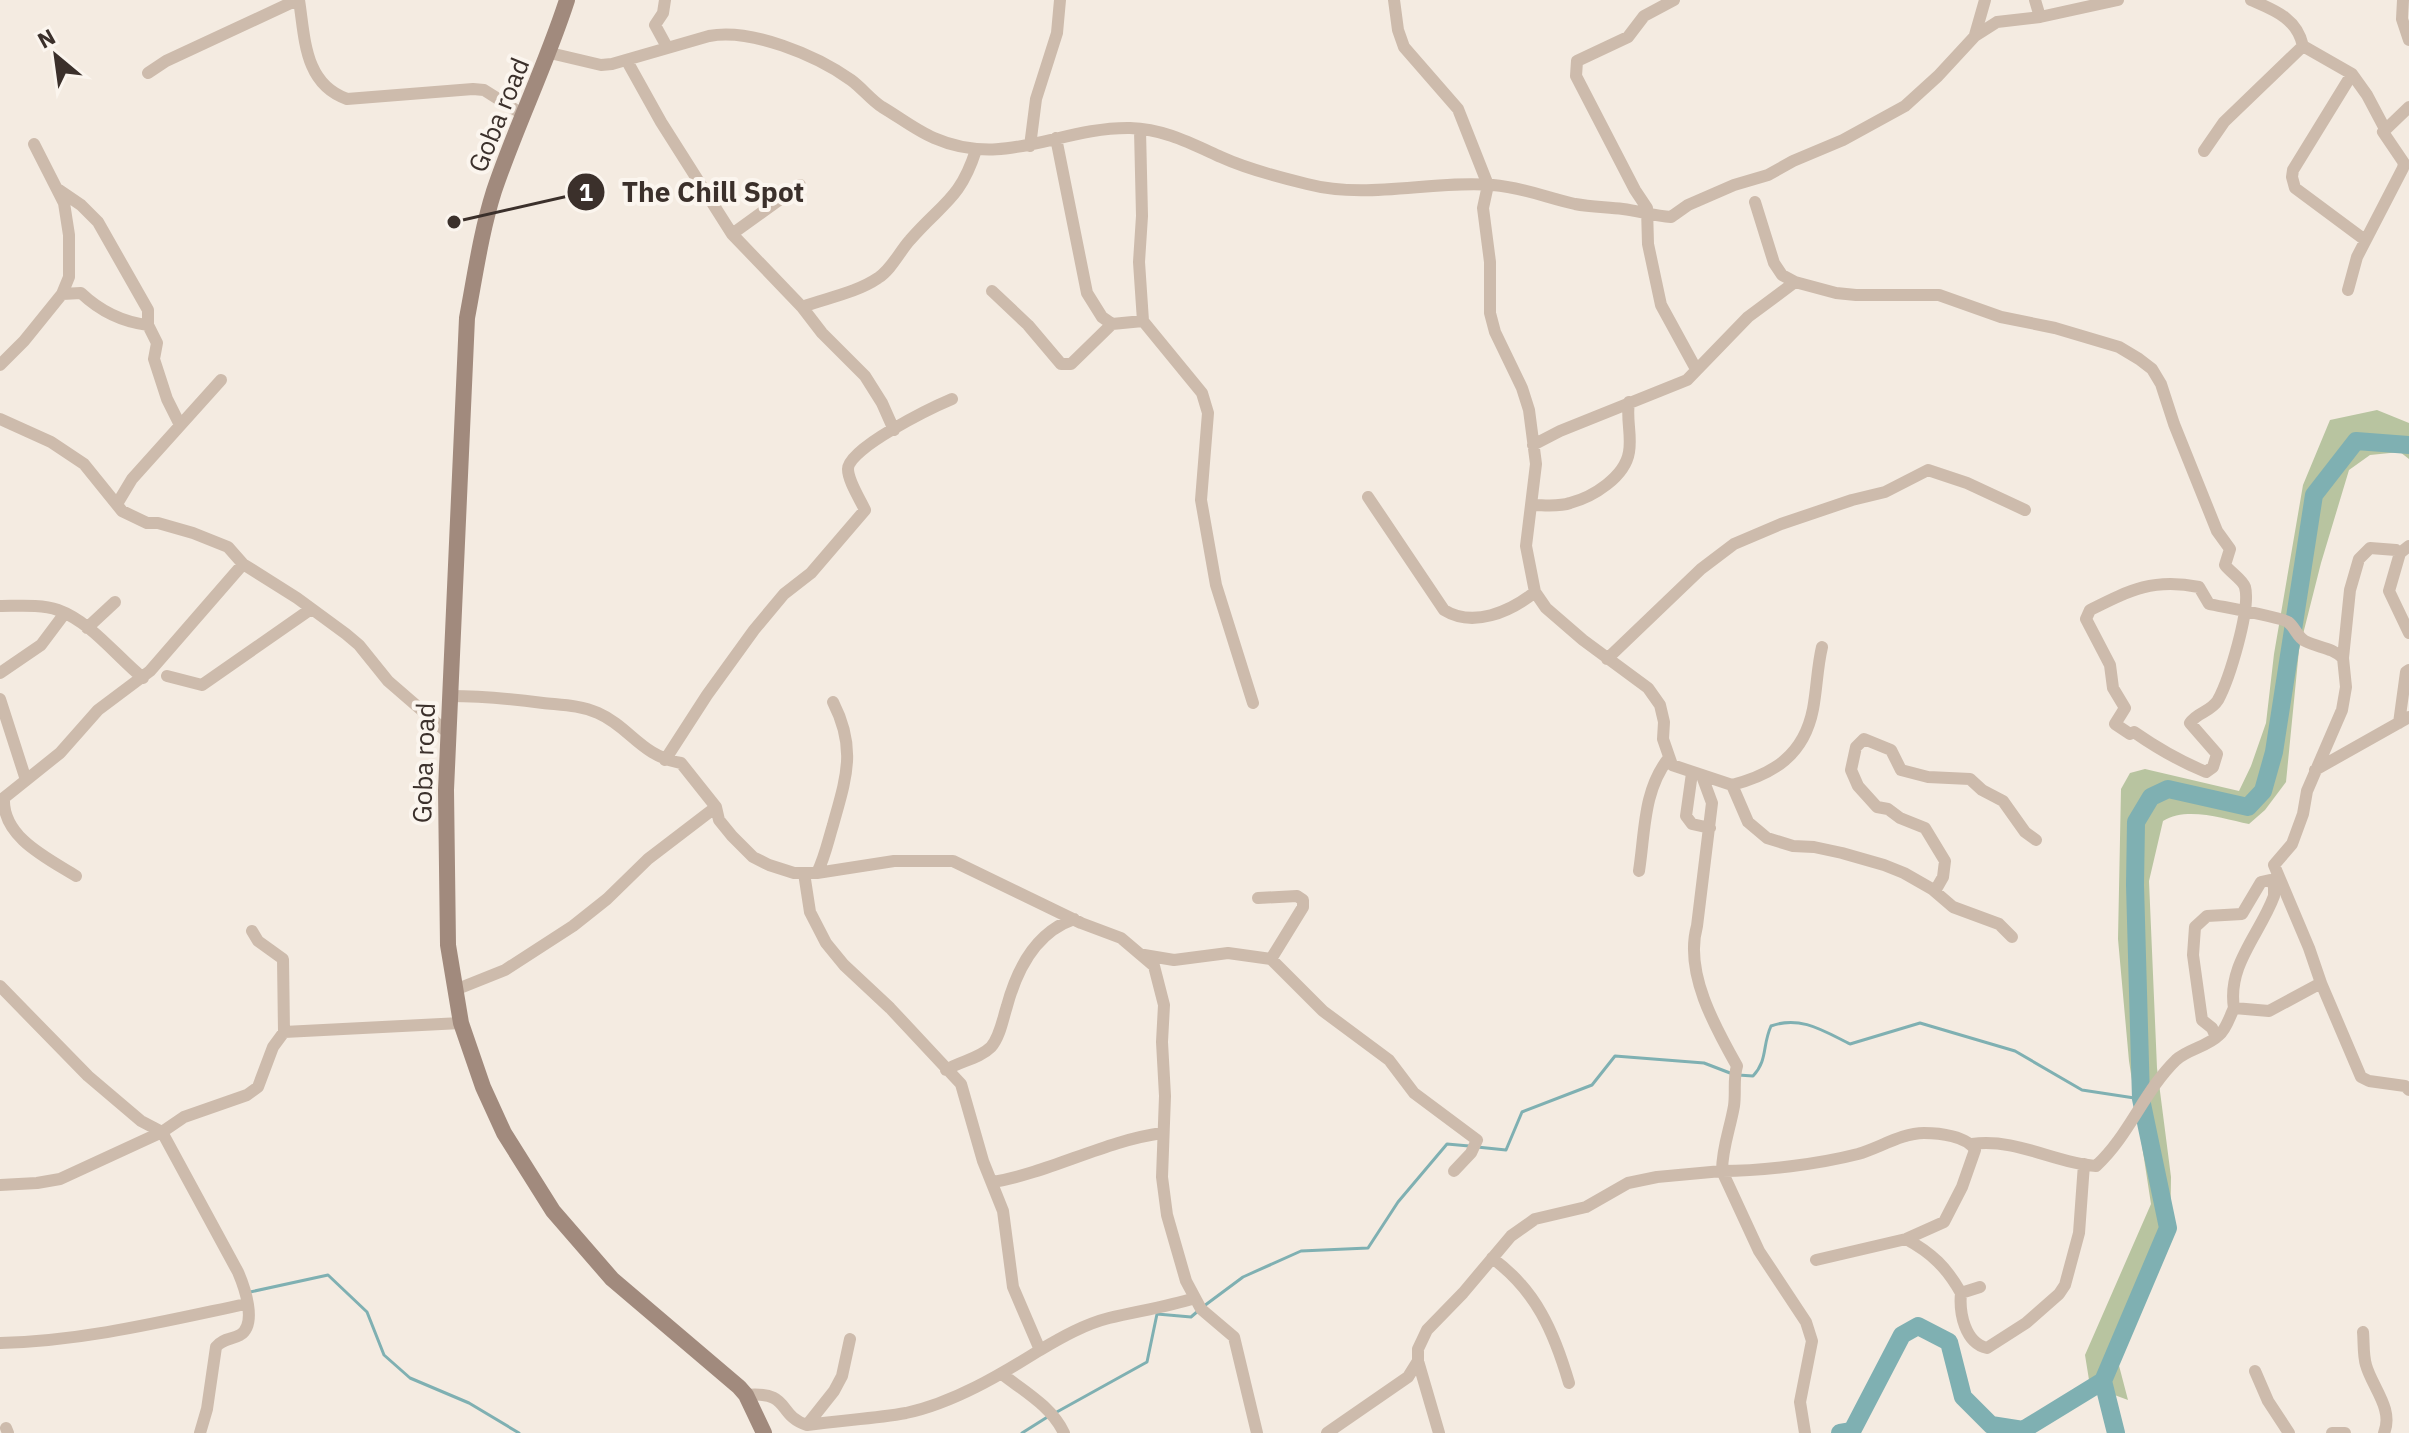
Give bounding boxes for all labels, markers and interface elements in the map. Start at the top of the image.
north arrow [16,16,96,96]
text: N [32,22,60,55]
street label: Goba road [460,52,536,177]
callout: The Chill Spot [566,166,820,218]
text: The Chill Spot [622,173,804,210]
text: 1 [579,176,593,208]
street label: Goba road [404,702,442,824]

